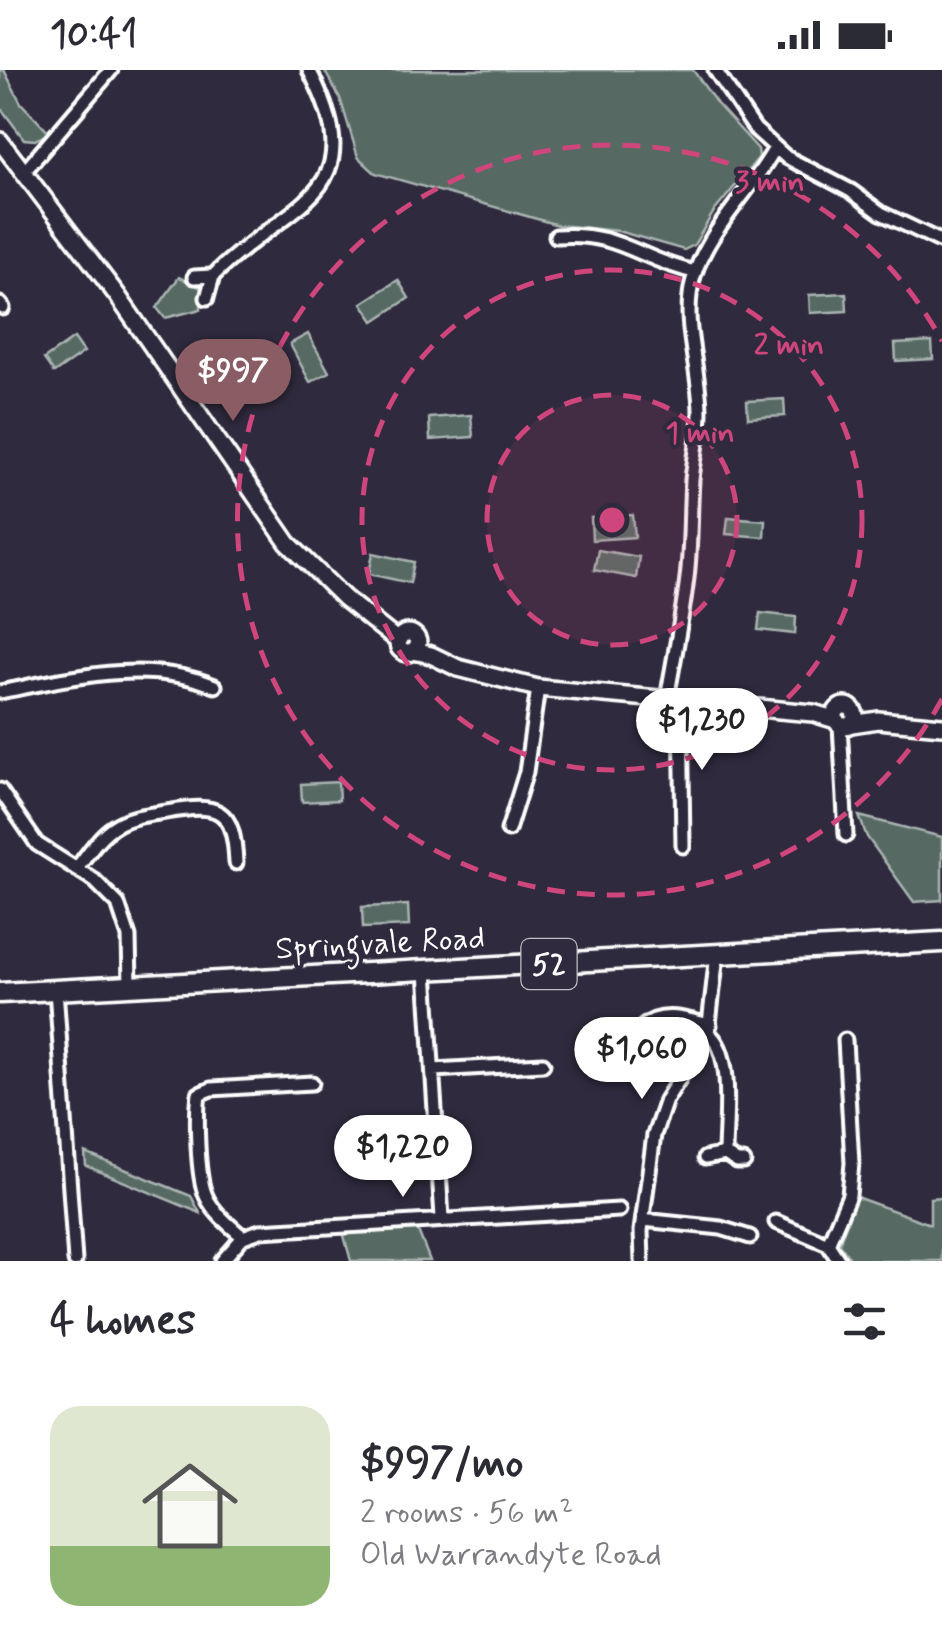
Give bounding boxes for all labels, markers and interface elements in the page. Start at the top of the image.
text: 10:41 [50,11,137,60]
text: 3 min [735,163,805,202]
text: 2 min [754,326,824,365]
pin: $997 [174,339,292,424]
text: $997 [197,350,269,392]
text: 1 min [665,414,735,453]
centre of rings [594,502,630,538]
pin: $1,230 [621,688,783,773]
text: $1,230 [658,699,746,741]
street label: Springvale Road [274,918,486,973]
road number: 52 [522,939,576,989]
pin: $1,060 [561,1017,723,1102]
text: $1,060 [596,1028,688,1070]
pin: $1,220 [322,1115,484,1200]
text: $1,220 [356,1126,450,1168]
text: 4 homes [50,1294,196,1349]
icon: filters [837,1294,892,1349]
text: $997/mo [360,1437,524,1492]
icon: home [130,1446,250,1566]
text: 2 rooms · 56 m² [360,1492,573,1534]
text: Old Warrandyte Road [360,1534,662,1576]

